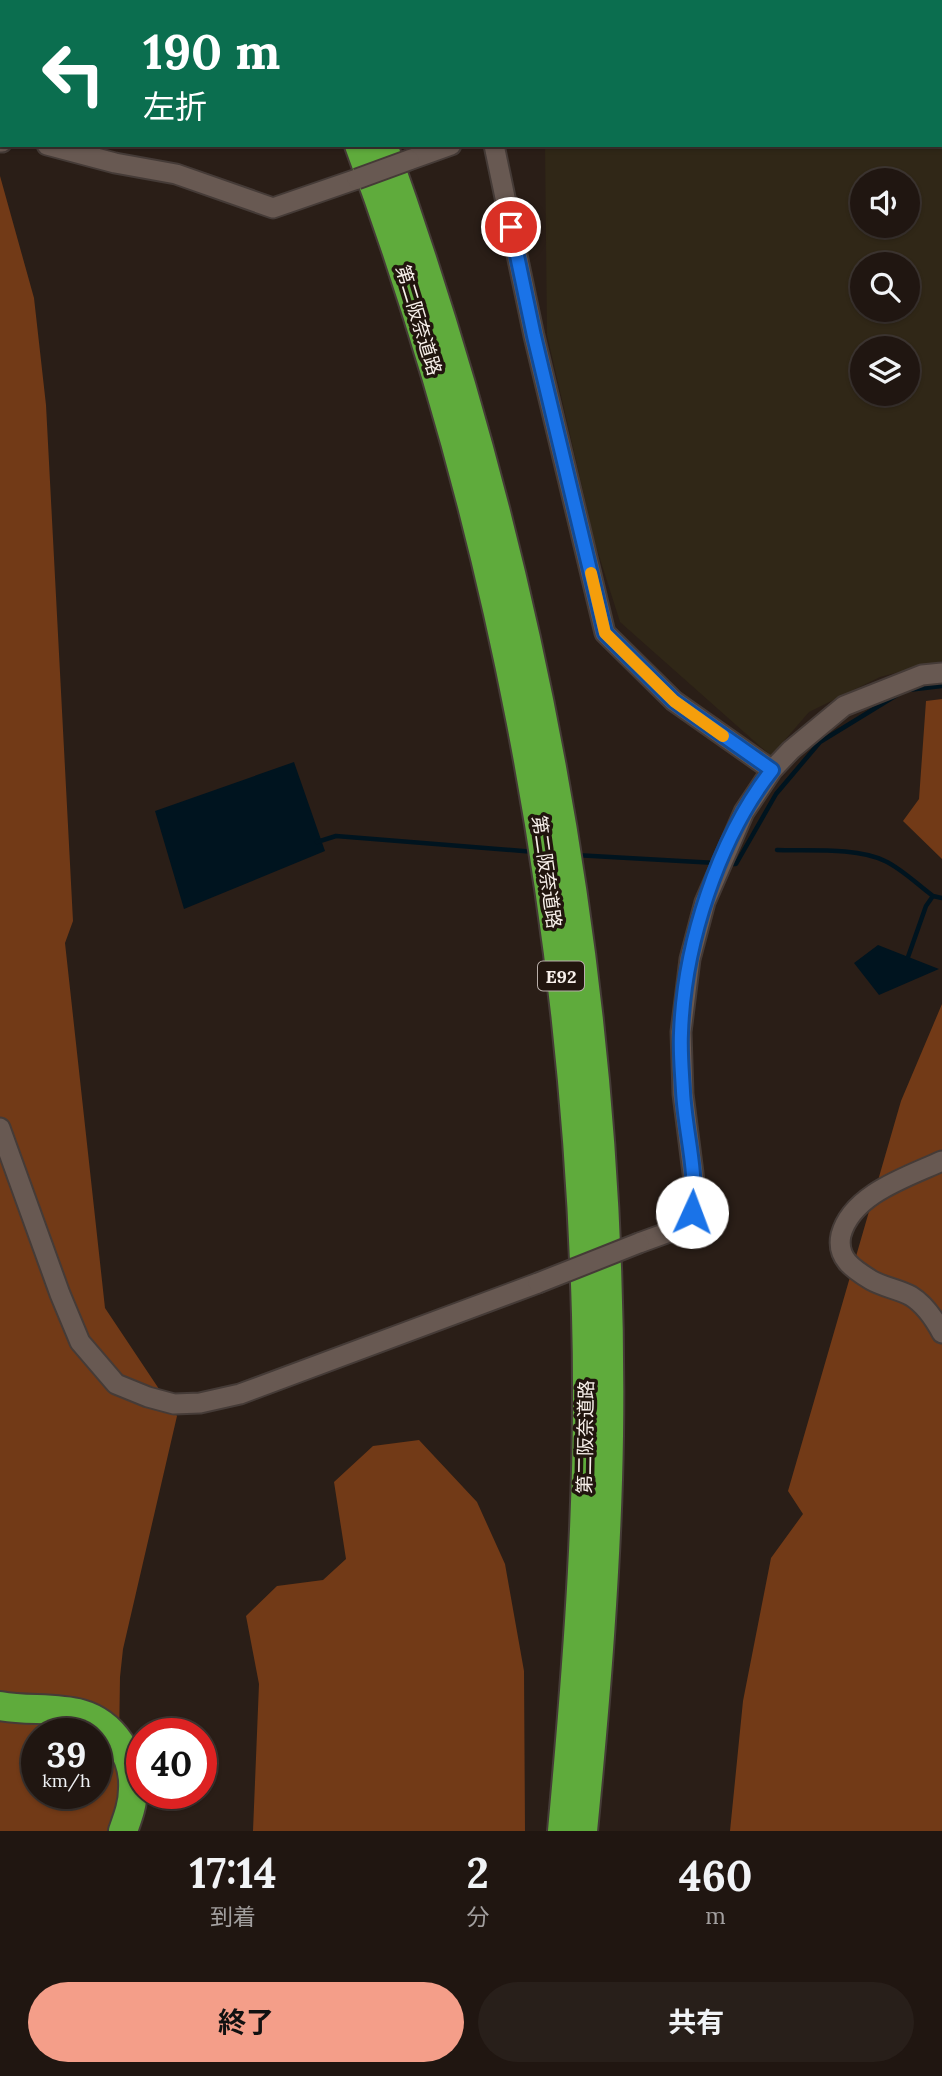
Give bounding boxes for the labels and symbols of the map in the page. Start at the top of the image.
pin [481,197,541,257]
street label: 第二阪奈道路 [391,262,447,378]
street label: 第二阪奈道路 [527,814,567,930]
road number: E92 [538,961,584,990]
position arrow [655,1175,729,1249]
street label: 第二阪奈道路 [572,1380,598,1494]
speed limit sign: 40 [126,1718,217,1809]

